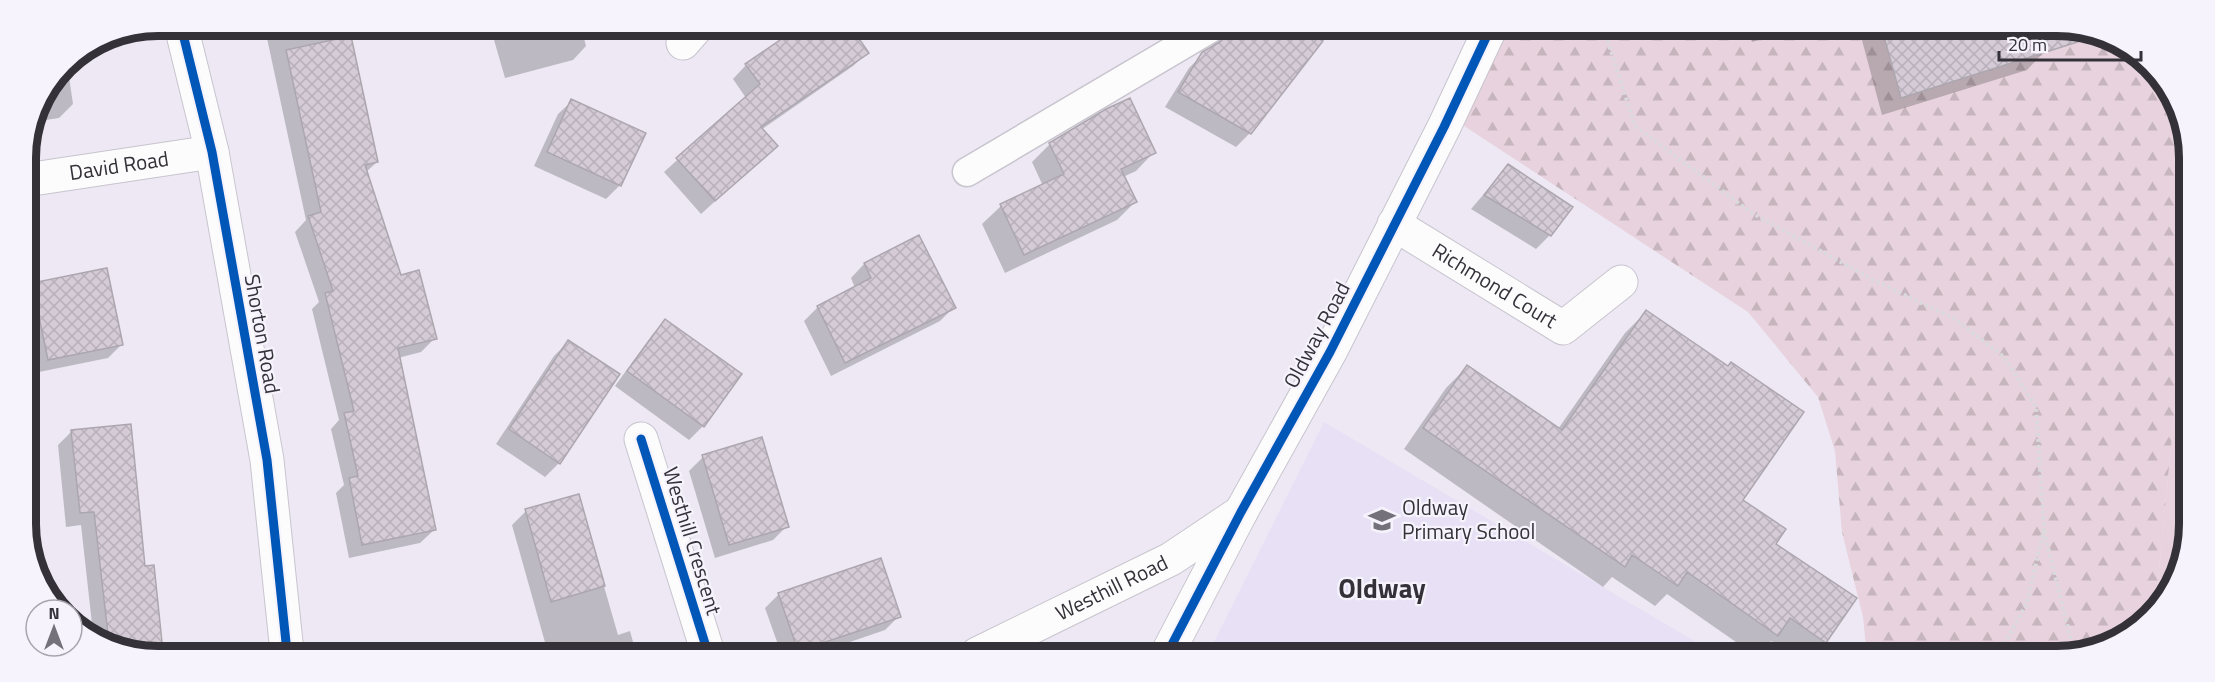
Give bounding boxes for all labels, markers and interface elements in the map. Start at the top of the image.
scale bar [1999,24,2142,62]
text: 20 m [2008,31,2047,58]
street label: David Road [67,142,171,188]
street label: Richmond Court [1426,234,1564,336]
street label: Shorton Road [237,272,289,396]
street label: Oldway Road [1275,276,1358,393]
street label: Westhill Crescent [655,463,731,619]
place label: Oldway Primary School [1402,491,1535,547]
school or university icon: Oldway Primary School [1367,505,1397,535]
street label: Westhill Road [1050,546,1173,628]
district label: Oldway [1338,567,1426,608]
north arrow [24,598,84,658]
text: N [48,601,60,625]

